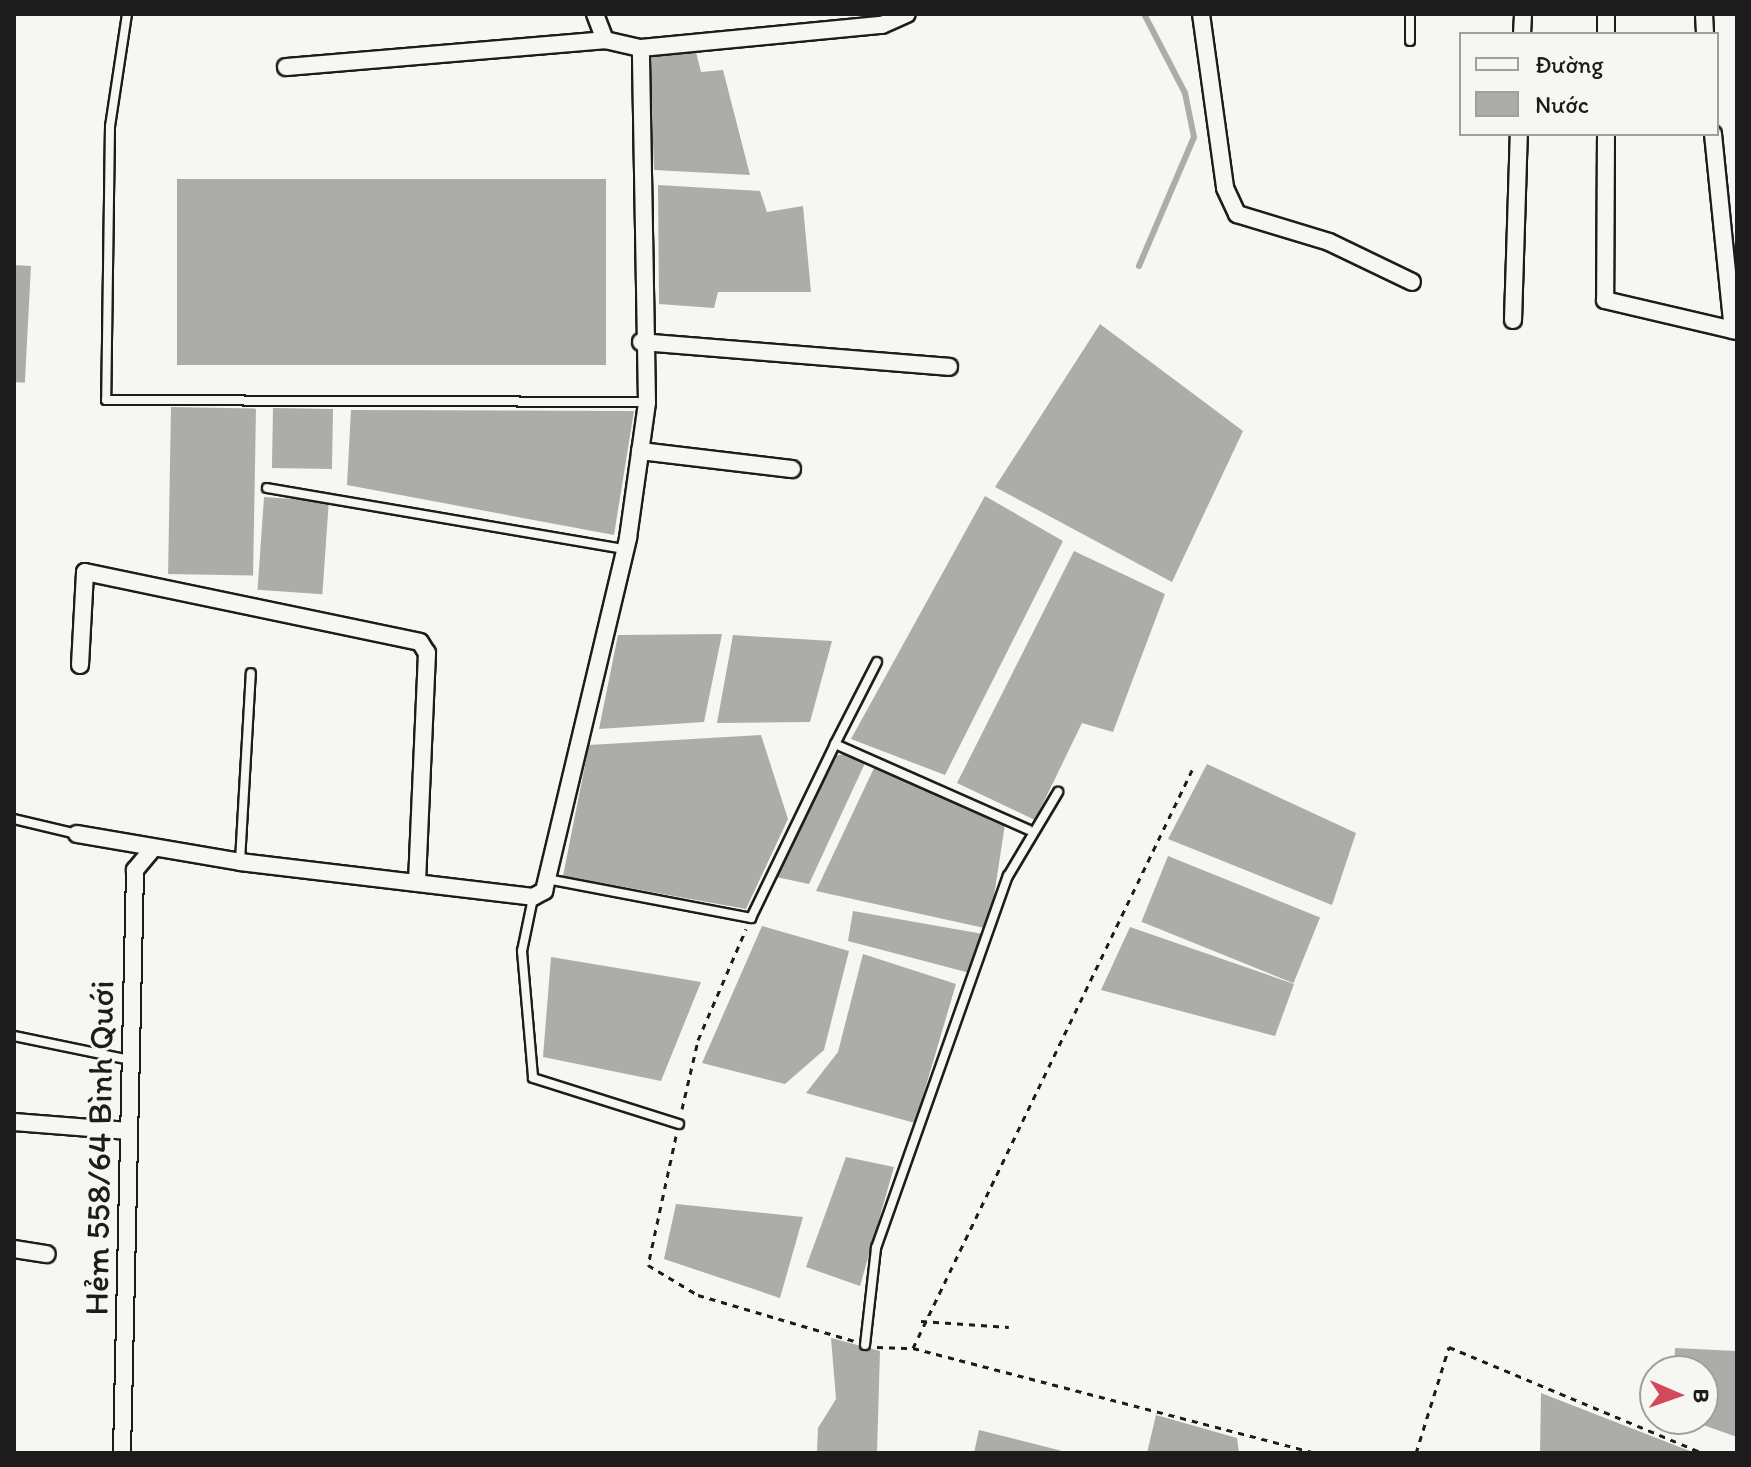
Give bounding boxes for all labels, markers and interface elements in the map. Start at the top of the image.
legend [1459,32,1719,136]
text: Đường [1535,50,1604,79]
text: Nước [1535,90,1589,119]
street label: Hẻm 558/64 Bình Quới [76,980,122,1316]
north arrow [1639,1355,1719,1435]
text: B [1688,1388,1715,1403]

